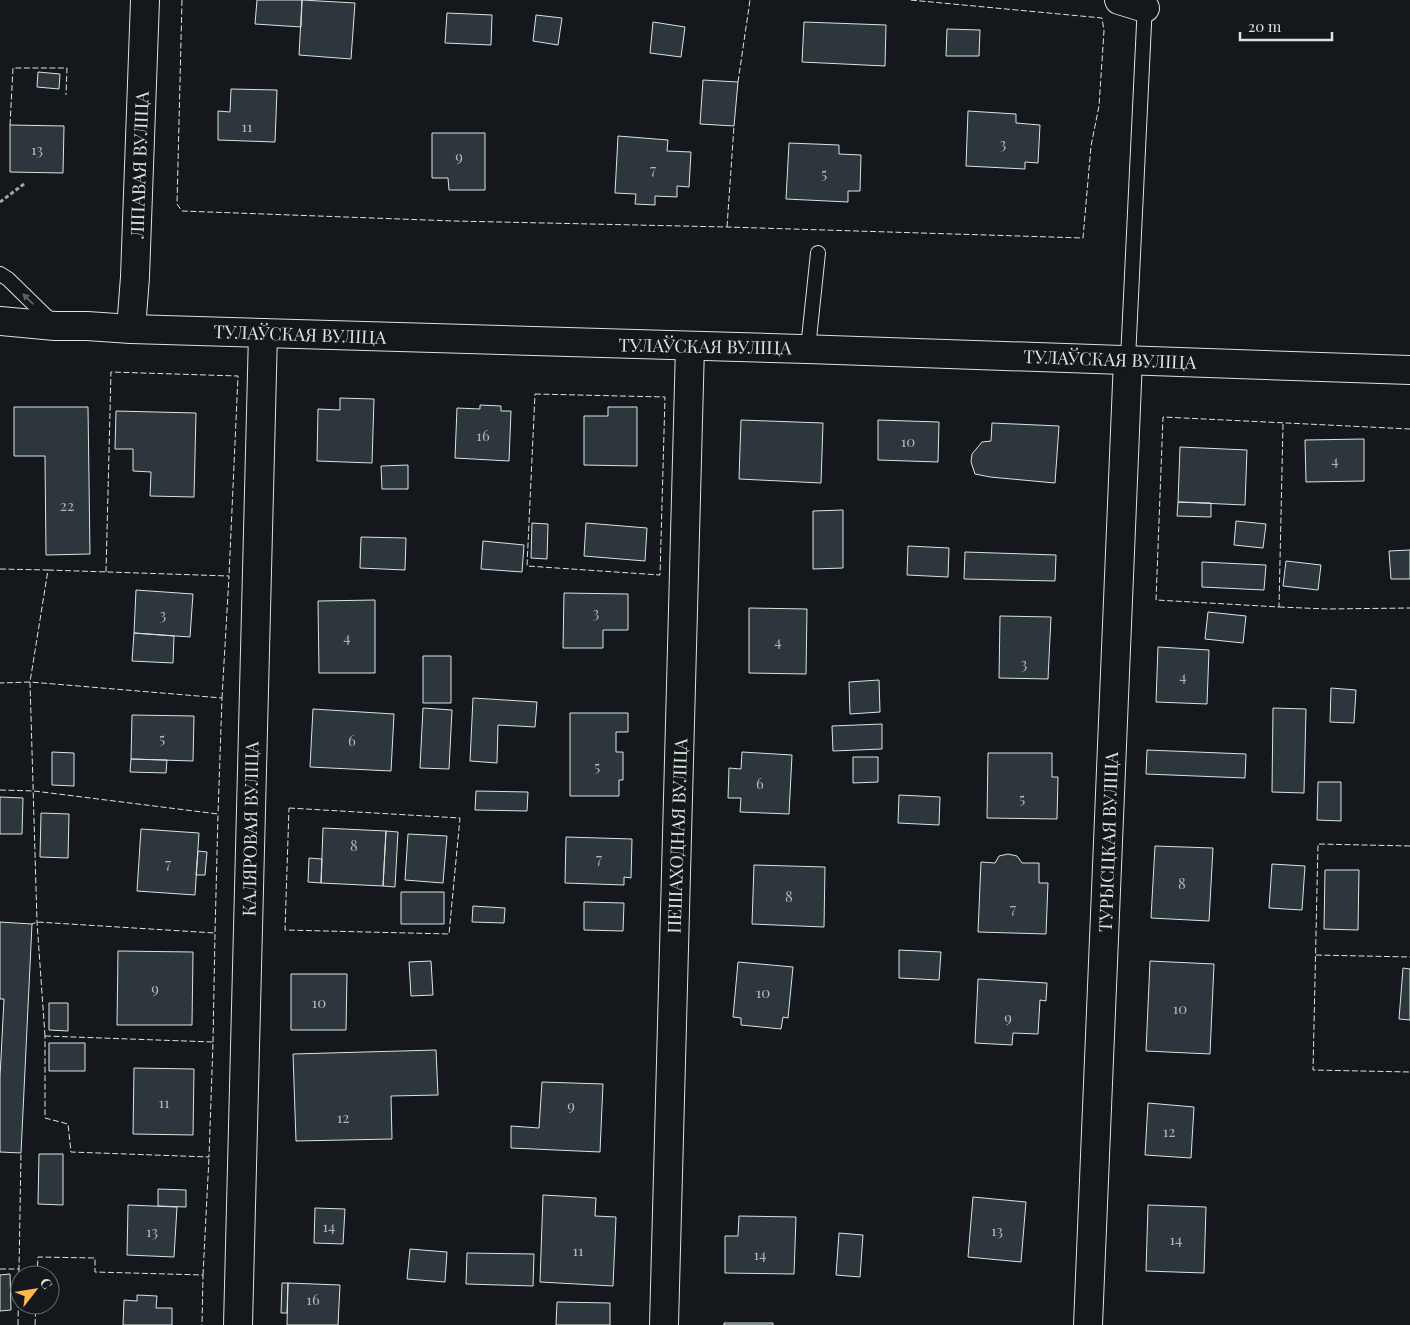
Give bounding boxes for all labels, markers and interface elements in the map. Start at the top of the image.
scale bar [1240,10,1332,42]
text: 20 m [1248,16,1282,36]
street label: ЛІПАВАЯ ВУЛІЦА [124,90,154,240]
house number: 11 [241,116,253,136]
house number: 3 [1000,133,1007,153]
house number: 13 [31,139,43,159]
house number: 9 [455,146,463,166]
house number: 7 [650,159,656,179]
house number: 5 [821,163,827,183]
one-way arrow [22,293,34,305]
street label: ТУЛАЎСКАЯ ВУЛІЦА [213,319,387,349]
street label: ТУЛАЎСКАЯ ВУЛІЦА [618,332,792,360]
street label: ТУЛАЎСКАЯ ВУЛІЦА [1023,344,1197,374]
house number: 16 [476,425,490,445]
house number: 10 [901,431,915,451]
house number: 4 [1331,450,1339,470]
house number: 22 [60,495,74,515]
house number: 3 [593,602,600,622]
house number: 3 [160,604,167,624]
house number: 4 [343,627,351,647]
house number: 4 [774,631,782,651]
house number: 3 [1021,653,1028,673]
house number: 4 [1179,666,1187,686]
house number: 5 [159,728,165,748]
house number: 6 [348,730,356,750]
street label: ПЕШАХОДНАЯ ВУЛІЦА [662,737,692,934]
street label: КАЛЯРОВАЯ ВУЛІЦА [236,741,264,917]
street label: ТУРЫСЦКАЯ ВУЛІЦА [1093,751,1123,932]
house number: 5 [594,756,600,776]
house number: 6 [756,773,764,793]
house number: 5 [1019,788,1025,808]
house number: 8 [350,835,358,855]
house number: 7 [596,848,602,868]
house number: 7 [165,853,171,873]
house number: 8 [1178,873,1186,893]
house number: 8 [785,886,793,906]
house number: 7 [1010,898,1016,918]
house number: 9 [151,978,159,998]
house number: 10 [756,982,770,1002]
house number: 10 [312,992,326,1012]
house number: 10 [1173,998,1187,1018]
house number: 9 [1004,1007,1012,1027]
house number: 11 [158,1092,170,1112]
house number: 9 [567,1095,575,1115]
house number: 12 [337,1107,349,1127]
house number: 12 [1163,1121,1175,1141]
house number: 14 [323,1216,335,1236]
house number: 13 [991,1220,1003,1240]
house number: 13 [146,1221,158,1241]
house number: 14 [1170,1229,1182,1249]
house number: 11 [572,1240,584,1260]
house number: 14 [754,1244,766,1264]
north arrow [10,1265,60,1315]
text: С [36,1274,57,1292]
house number: 16 [306,1289,320,1309]

